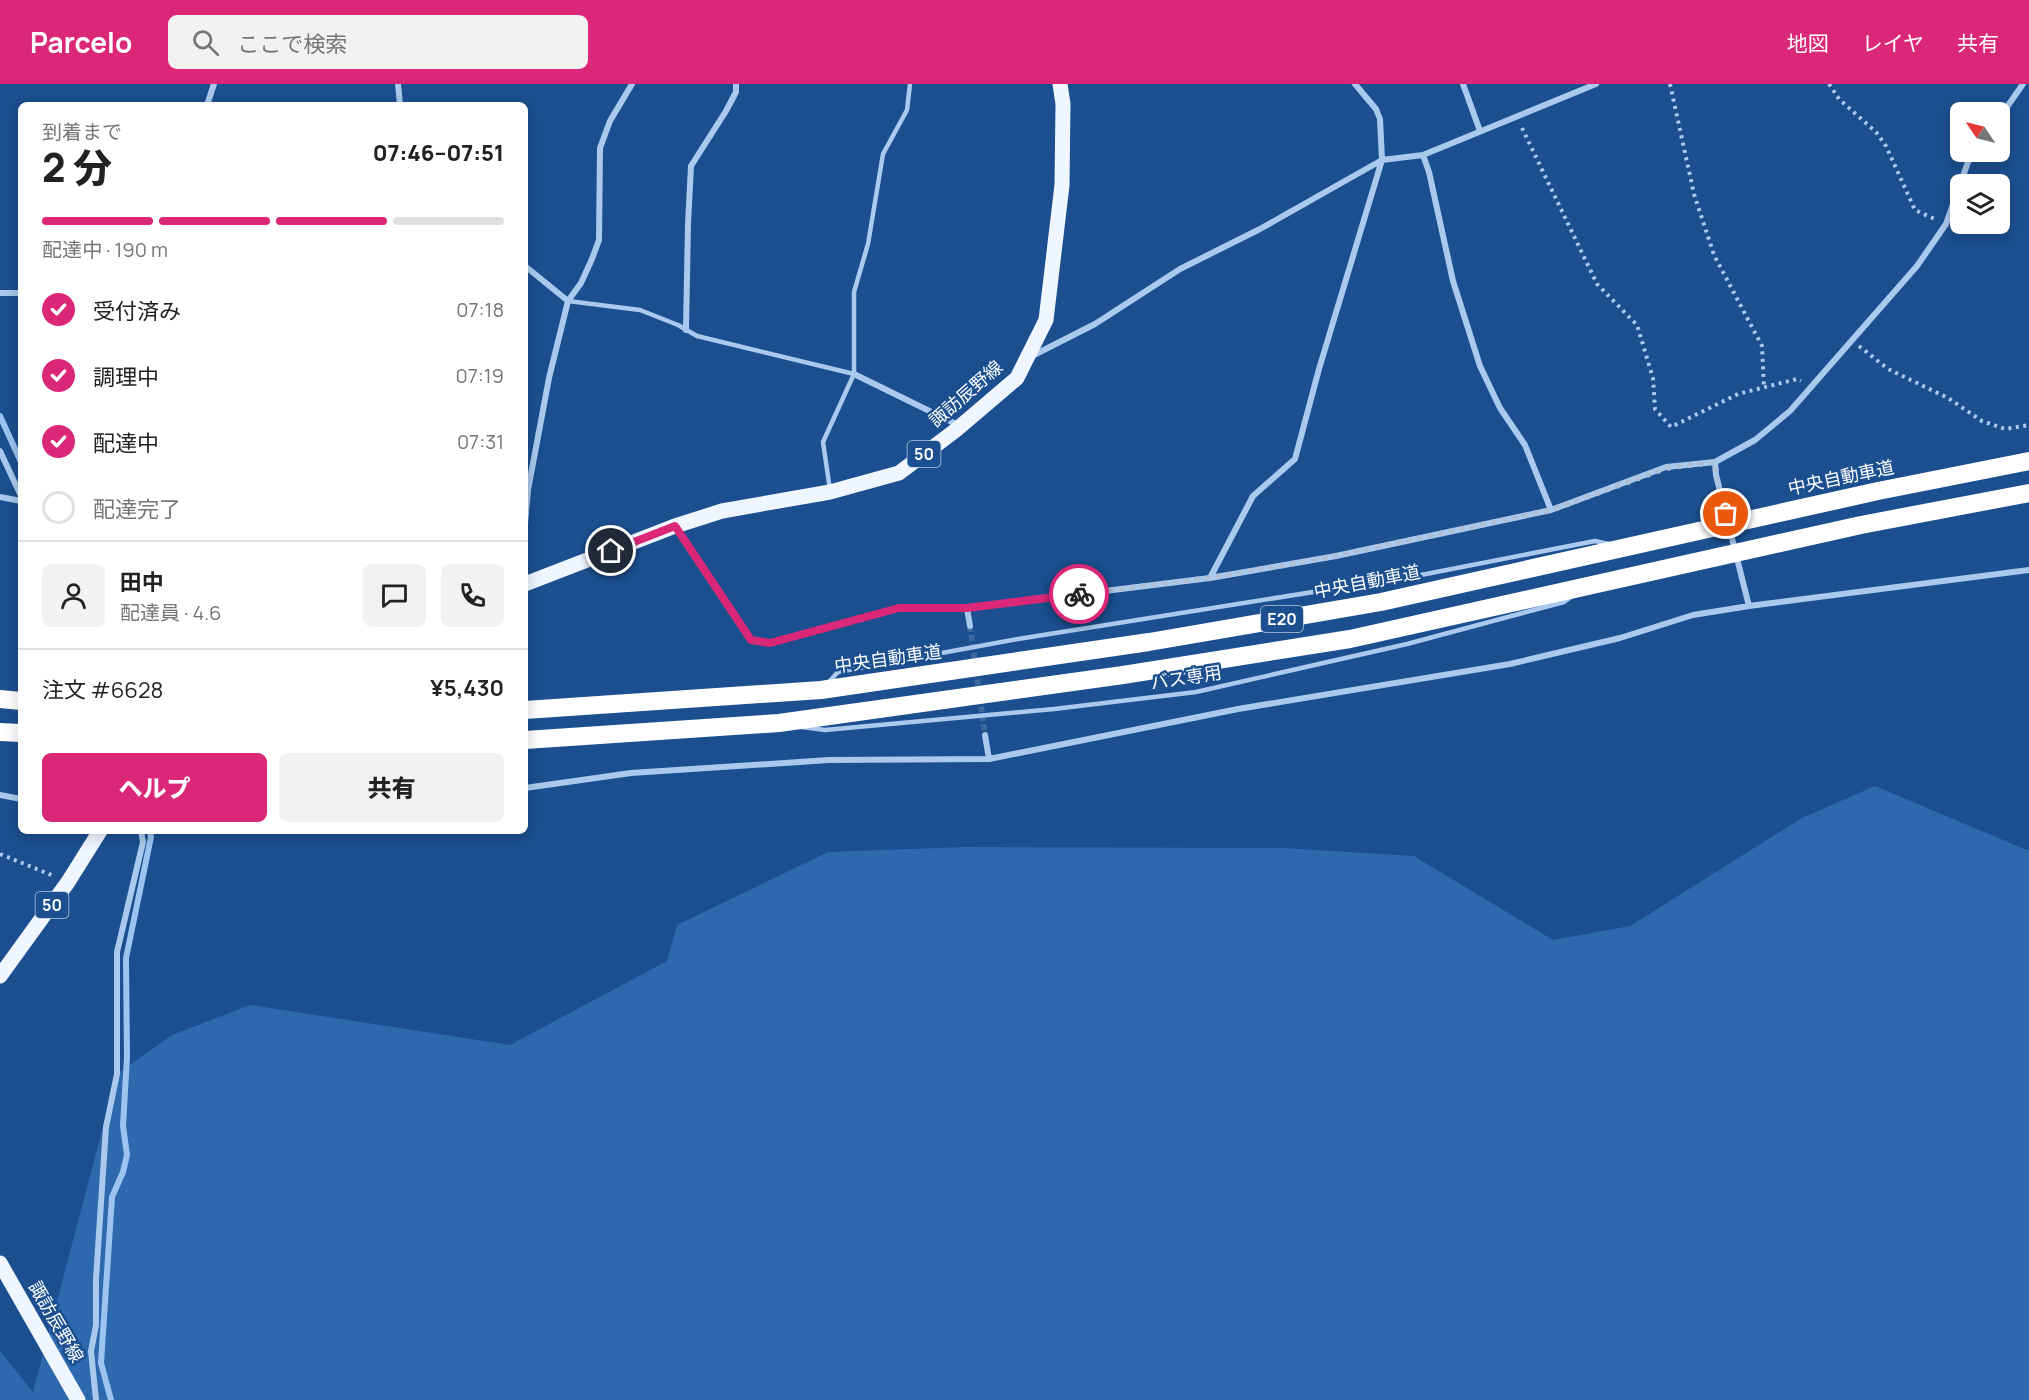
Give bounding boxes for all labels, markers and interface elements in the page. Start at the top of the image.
search box [168,15,588,69]
text: Parcelo [30,23,132,61]
icon: search [189,26,222,59]
text: ここで検索 [237,29,347,59]
text: 地図 [1787,29,1829,57]
text: レイヤ [1862,29,1924,57]
text: 共有 [1957,29,1999,57]
north arrow [1950,102,2010,162]
map controls [1950,102,2010,234]
text: 到着まで [42,118,122,145]
text: 07:46–07:51 [373,138,504,168]
text: 2 分 [42,140,112,194]
button: layers [1950,174,2010,234]
text: 配達中 · 190 m [42,236,168,263]
icon: check [42,293,75,326]
text: 受付済み [93,296,181,326]
text: 07:18 [456,296,504,323]
street label: 諏訪辰野線 [924,355,1007,432]
icon: check [42,359,75,392]
text: 調理中 [93,362,159,392]
text: 07:19 [456,362,504,389]
icon: check [42,425,75,458]
text: 配達中 [93,428,159,458]
text: 07:31 [457,428,504,455]
road number: 50 [908,441,940,467]
street label: 中央自動車道 [1785,454,1896,500]
pin [1700,488,1751,539]
text: 配達完了 [93,494,181,524]
icon: bag [1709,497,1742,530]
pin [585,525,636,576]
icon: home [594,534,627,567]
street label: 中央自動車道 [1312,559,1422,603]
button: person [42,564,105,627]
button: chat [363,564,426,627]
button: phone [441,564,504,627]
courier [1049,564,1109,624]
text: 田中 [120,567,164,597]
icon: bike [1063,578,1096,611]
text: 配達員 · 4.6 [120,599,221,626]
road number: E20 [1261,606,1303,632]
street label: 中央自動車道 [833,639,943,677]
street label: バス専用 [1148,660,1223,694]
text: ¥5,430 [430,673,504,703]
text: 注文 #6628 [42,675,163,705]
button: ヘルプ [42,753,267,822]
button: 共有 [279,753,504,822]
road number: 50 [36,892,68,918]
street label: 諏訪辰野線 [24,1277,90,1366]

